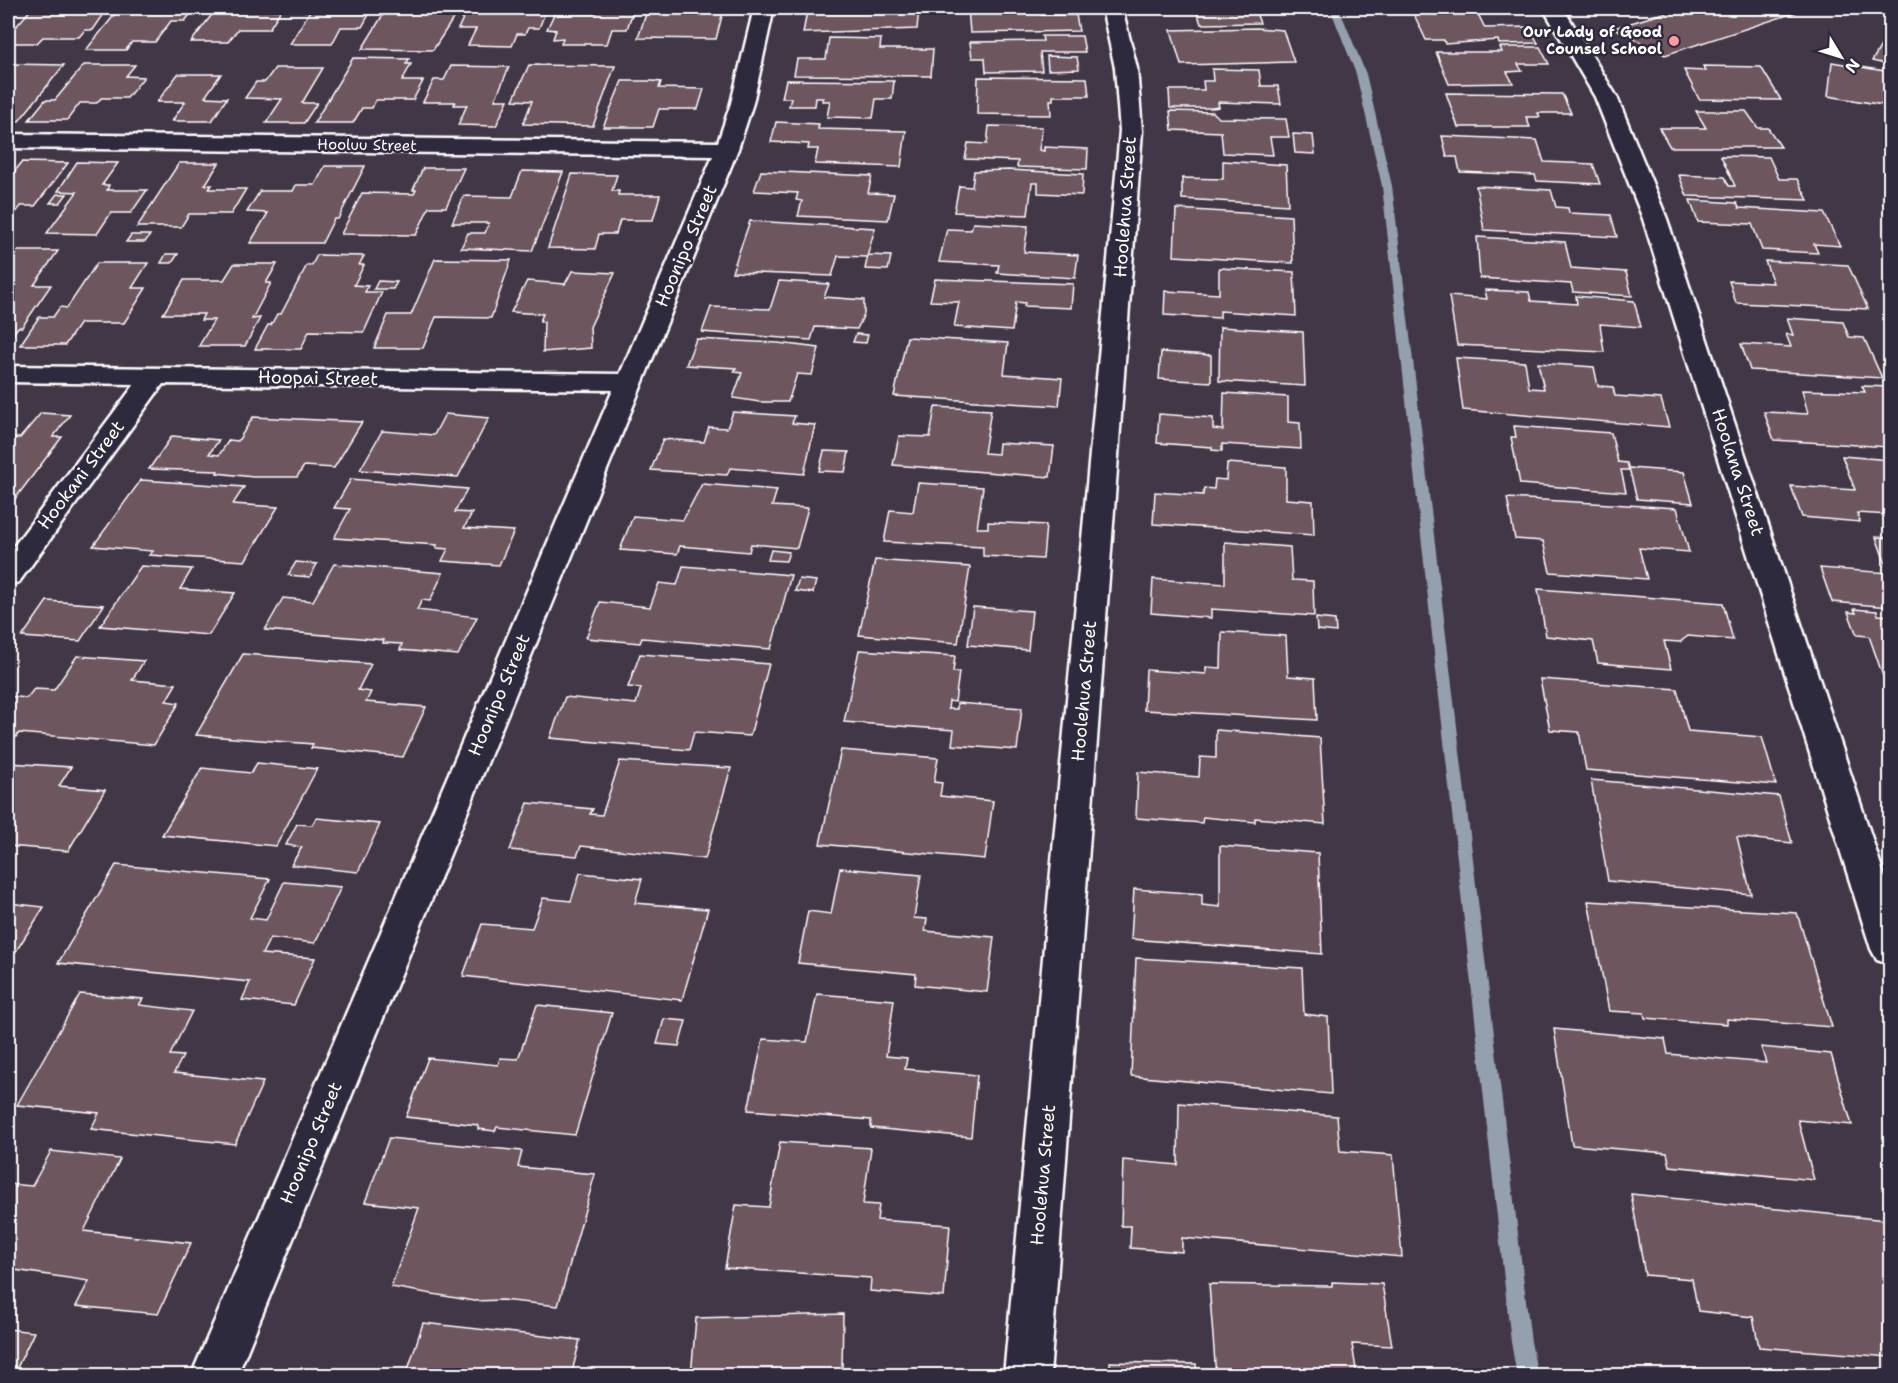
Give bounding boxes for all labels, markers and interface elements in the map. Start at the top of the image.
place label: Our Lady of Good Counsel School [1523,22,1662,59]
north arrow [1811,27,1871,87]
marker: Our Lady of Good Counsel School [1667,34,1681,48]
text: N [1840,54,1865,77]
street label: Hooluu Street [317,134,417,156]
street label: Hoolehua Street [1108,135,1142,278]
street label: Hoonipo Street [649,181,723,311]
street label: Hoopai Street [258,365,378,391]
street label: Hoolana Street [1706,405,1770,539]
street label: Hookani Street [32,416,130,534]
street label: Hoolehua Street [1066,619,1102,762]
street label: Hoonipo Street [462,630,536,760]
street label: Hoonipo Street [274,1078,348,1208]
street label: Hoolehua Street [1025,1103,1061,1246]

